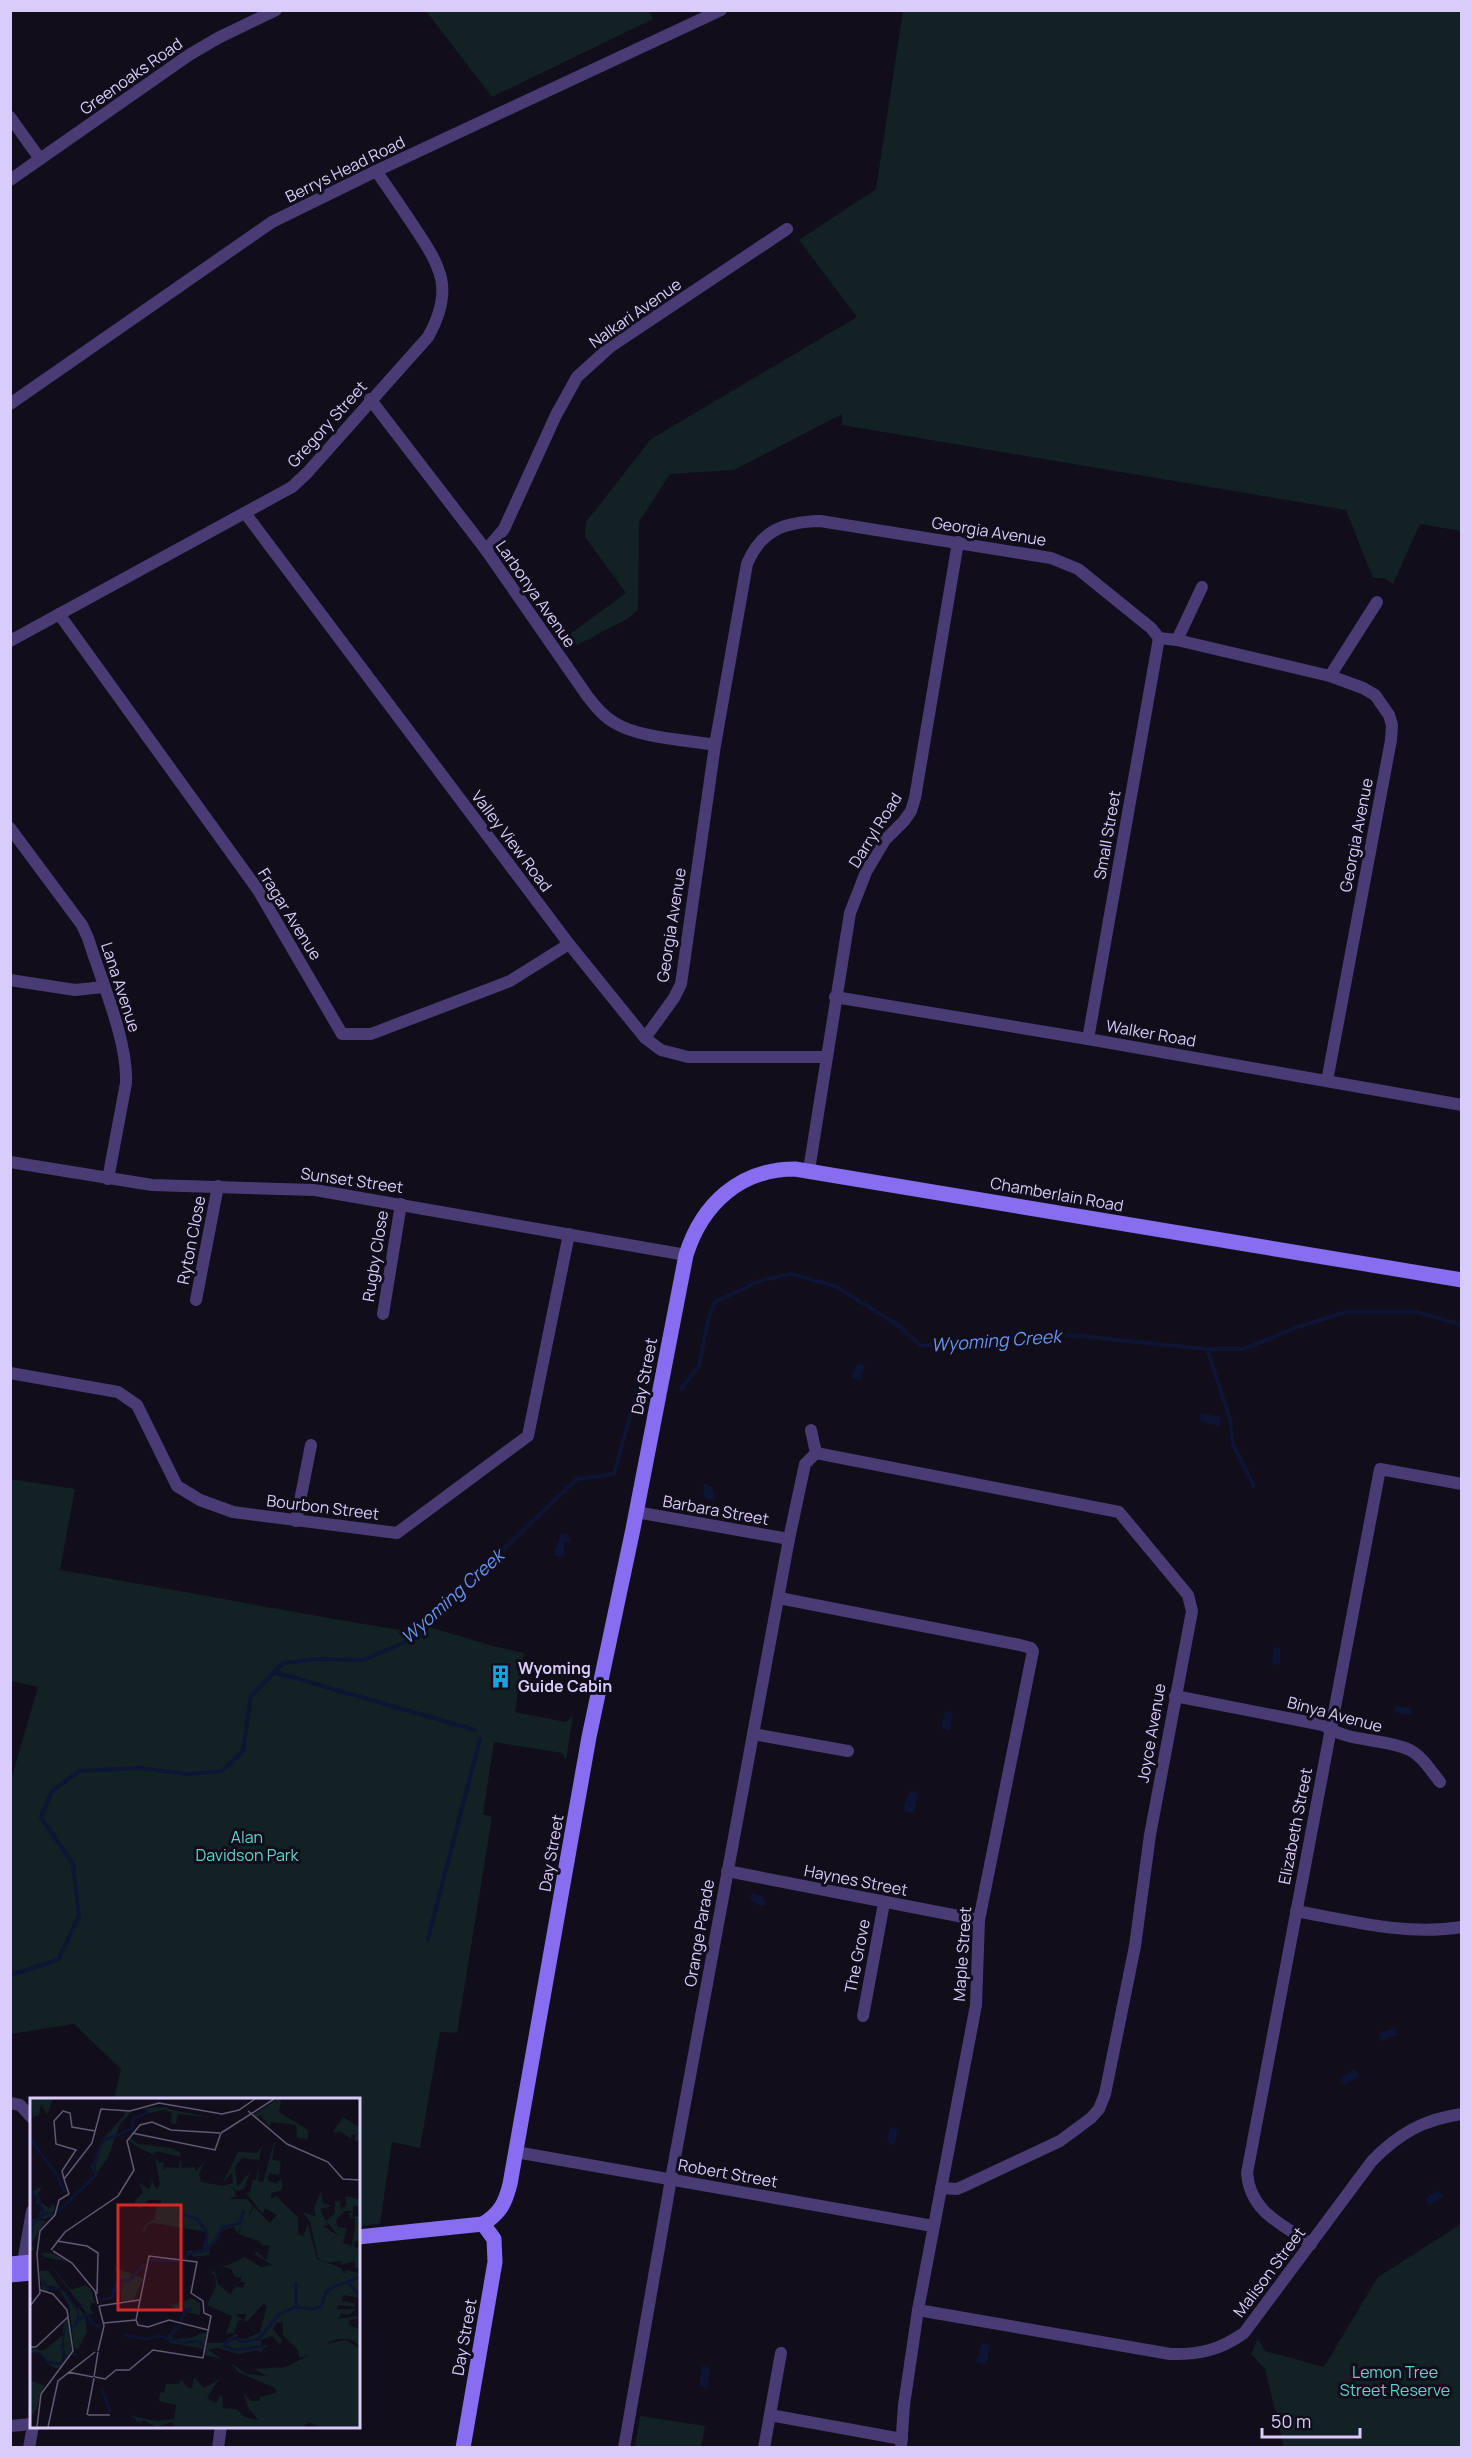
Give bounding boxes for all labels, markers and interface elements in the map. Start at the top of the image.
street label: Greenoaks Road [75,32,187,120]
street label: Berrys Head Road [282,131,408,207]
street label: Nalkari Avenue [585,273,685,353]
street label: Gregory Street [282,376,372,472]
street label: Georgia Avenue [930,511,1048,551]
street label: Larbonya Avenue [491,536,581,652]
street label: Georgia Avenue [1334,776,1378,894]
street label: Valley View Road [467,786,557,896]
street label: Darryl Road [843,788,907,872]
street label: Small Street [1088,789,1126,881]
street label: Fragar Avenue [253,864,327,964]
street label: Georgia Avenue [651,866,691,984]
street label: Lana Avenue [96,939,146,1035]
street label: Walker Road [1104,1014,1198,1052]
street label: Sunset Street [299,1162,405,1198]
street label: Chamberlain Road [989,1171,1125,1217]
street label: Ryton Close [172,1194,210,1286]
street label: Rugby Close [357,1209,393,1303]
water label: Wyoming Creek [930,1323,1065,1357]
street label: Day Street [626,1336,662,1416]
street label: Bourbon Street [265,1489,381,1525]
street label: Barbara Street [661,1490,771,1530]
water label: Wyoming Creek [396,1541,511,1648]
place label: Wyoming Guide Cabin [518,1657,612,1697]
building icon: Wyoming Guide Cabin [487,1664,513,1690]
street label: Joyce Avenue [1131,1682,1171,1784]
street label: Binya Avenue [1285,1691,1385,1737]
street label: Elizabeth Street [1273,1766,1317,1886]
street label: Day Street [533,1813,569,1893]
park label: Alan Davidson Park [195,1826,300,1866]
street label: Haynes Street [802,1859,910,1901]
street label: Orange Parade [679,1878,719,1988]
street label: Maple Street [948,1906,976,2002]
street label: The Grove [839,1917,875,1995]
inset map [30,2098,360,2428]
street label: Robert Street [676,2153,780,2193]
street label: Malison Street [1228,2223,1310,2321]
street label: Day Street [446,2297,482,2377]
park label: Lemon Tree Street Reserve [1340,2361,1450,2401]
scale bar [1262,2401,1360,2439]
text: 50 m [1271,2409,1311,2433]

